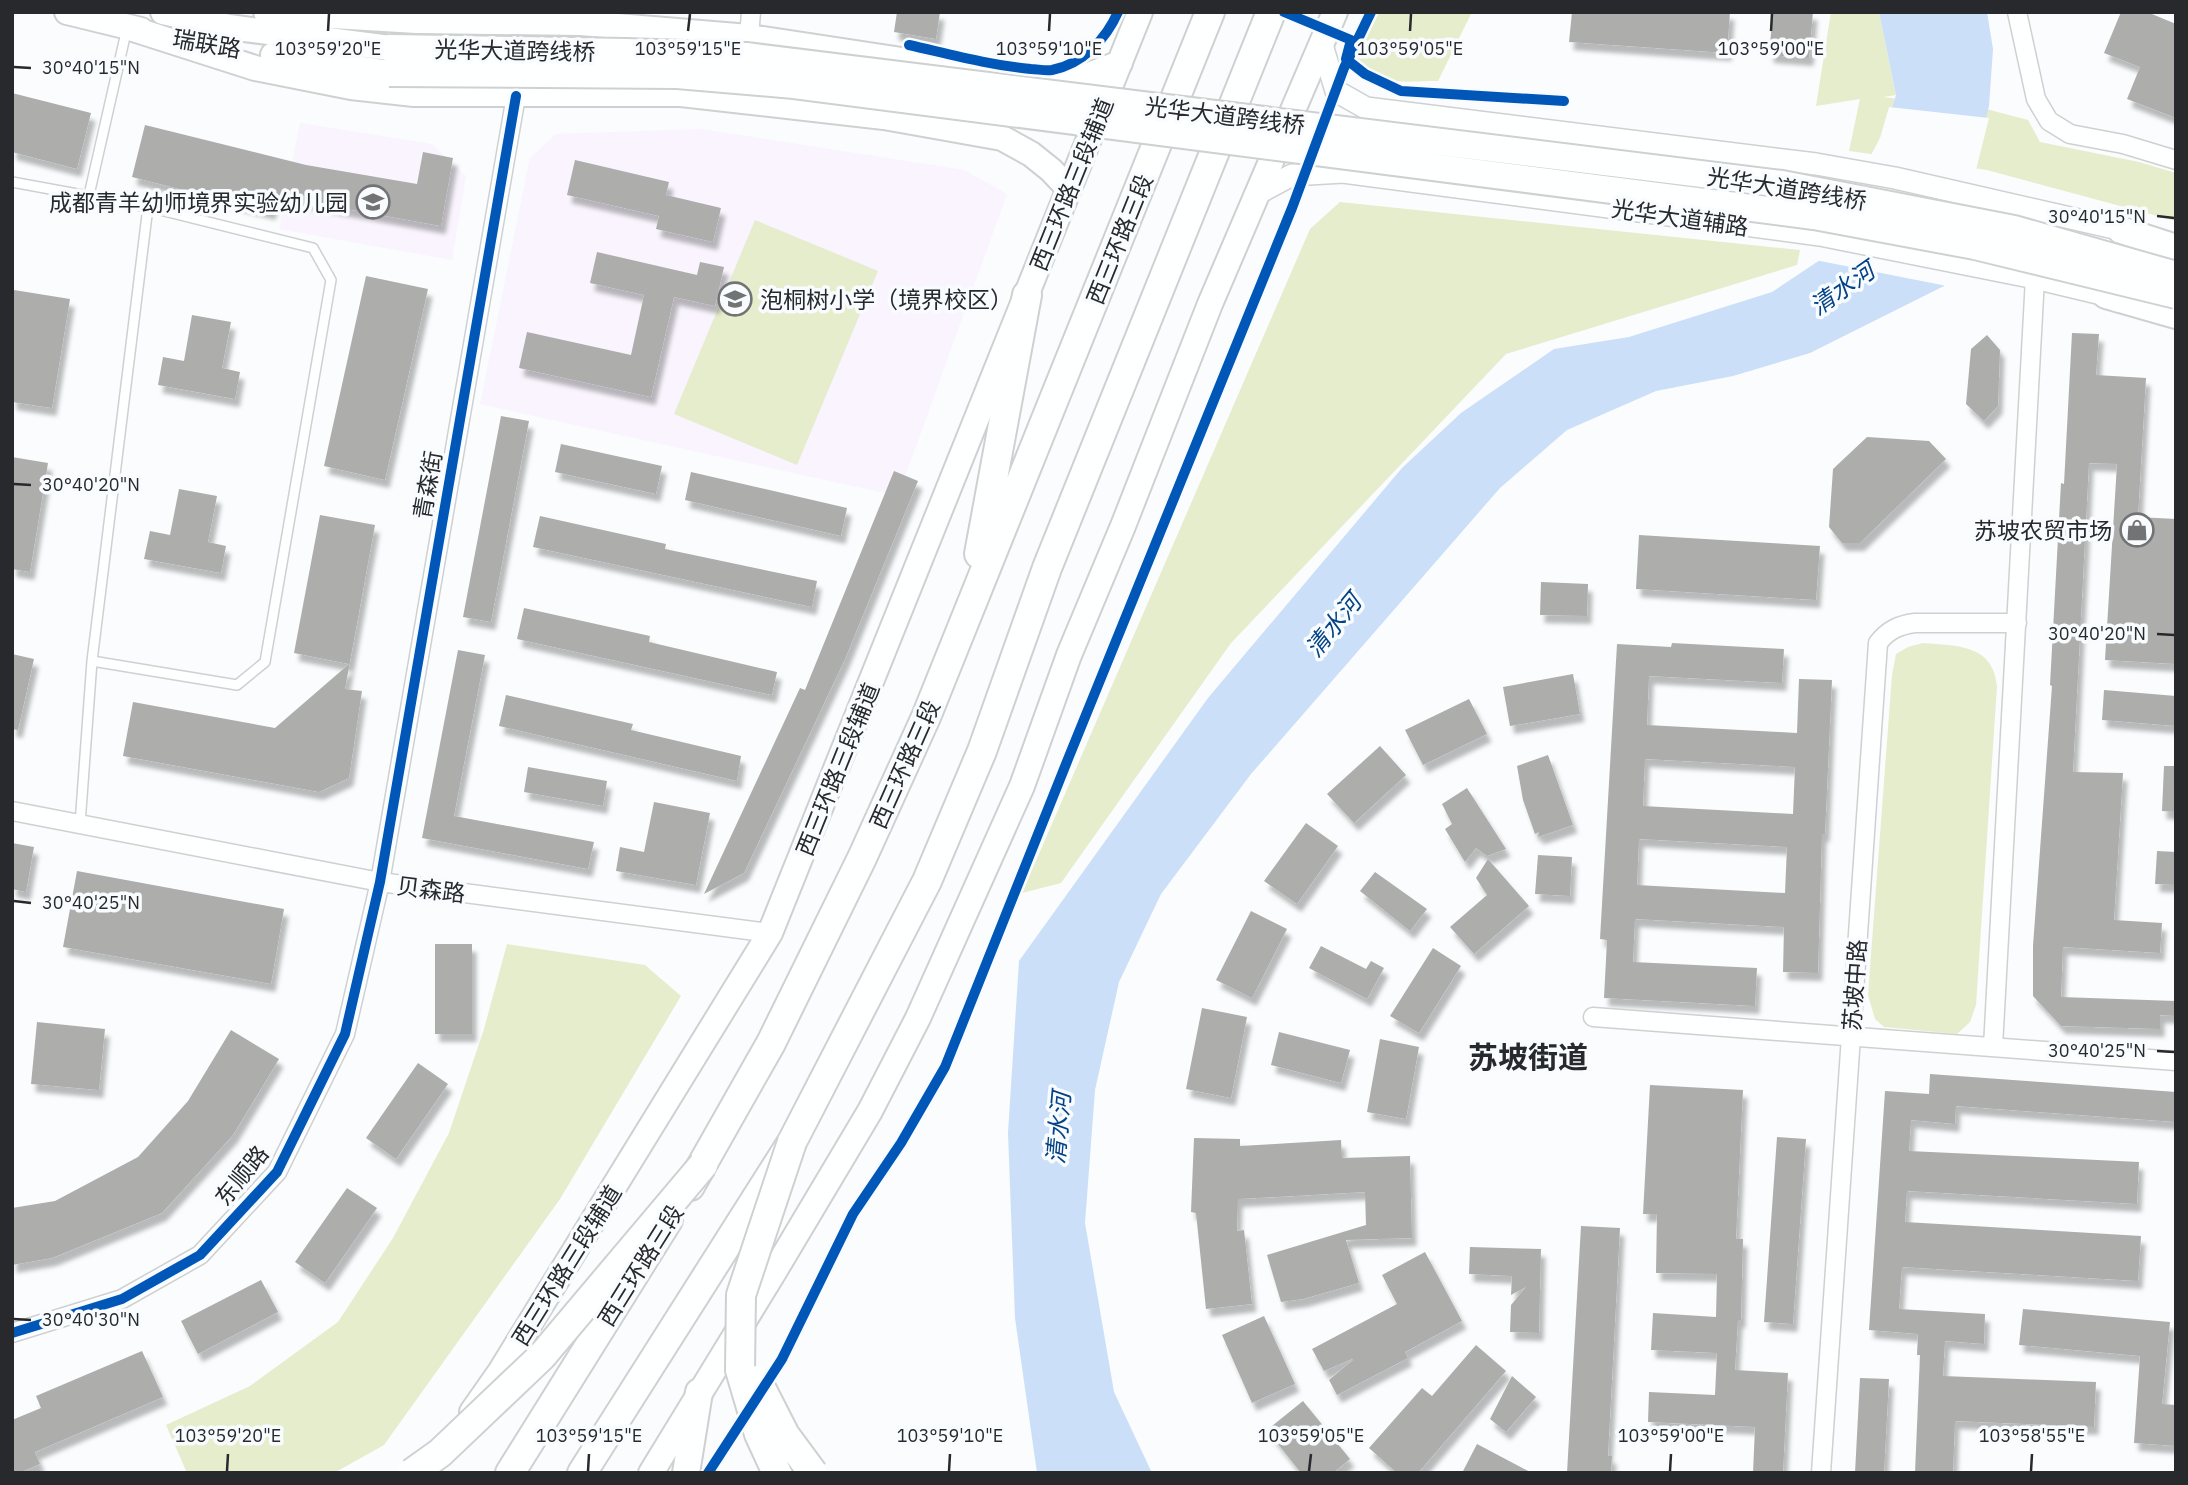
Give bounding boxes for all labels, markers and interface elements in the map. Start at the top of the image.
street label: 瑞联路 [170,22,244,64]
street label: 光华大道跨线桥 [434,34,596,66]
text: 103°59'20"E [275,37,381,60]
text: 103°59'15"E [635,37,741,60]
text: 103°59'10"E [996,37,1102,60]
text: 103°59'05"E [1357,37,1463,60]
text: 103°59'00"E [1718,37,1824,60]
text: 30°40'15"N [42,56,140,79]
street label: 光华大道跨线桥 [1143,90,1307,140]
street label: 西三环路三段辅道 [1024,94,1118,274]
street label: 光华大道跨线桥 [1705,161,1869,215]
street label: 西三环路三段 [1080,170,1158,308]
school or university icon: 成都青羊幼师境界实验幼儿园 [354,183,392,221]
place label: 成都青羊幼师境界实验幼儿园 [49,187,348,217]
street label: 光华大道辅路 [1610,193,1750,241]
text: 30°40'15"N [2048,205,2146,228]
water label: 清水河 [1803,252,1884,322]
school or university icon: 泡桐树小学（境界校区） [716,280,754,318]
place label: 泡桐树小学（境界校区） [760,284,1013,314]
street label: 青森街 [406,448,448,522]
text: 30°40'20"N [42,473,140,496]
shop icon: 苏坡农贸市场 [2118,511,2156,549]
place label: 苏坡农贸市场 [1974,515,2112,545]
water label: 清水河 [1298,584,1371,663]
text: 30°40'20"N [2048,622,2146,645]
street label: 西三环路三段辅道 [789,678,885,860]
street label: 西三环路三段 [862,695,946,833]
street label: 贝森路 [395,870,467,908]
text: 30°40'25"N [42,891,140,914]
street label: 苏坡中路 [1836,938,1872,1032]
district label: 苏坡街道 [1468,1037,1588,1076]
text: 30°40'25"N [2048,1039,2146,1062]
water label: 清水河 [1039,1087,1077,1165]
street label: 东顺路 [208,1139,274,1211]
street label: 西三环路三段辅道 [505,1179,627,1351]
street label: 西三环路三段 [591,1199,689,1331]
text: 30°40'30"N [42,1308,140,1331]
text: 103°59'20"E [175,1424,281,1447]
text: 103°59'15"E [536,1424,642,1447]
text: 103°59'10"E [897,1424,1003,1447]
text: 103°59'05"E [1258,1424,1364,1447]
text: 103°59'00"E [1618,1424,1724,1447]
text: 103°58'55"E [1979,1424,2085,1447]

